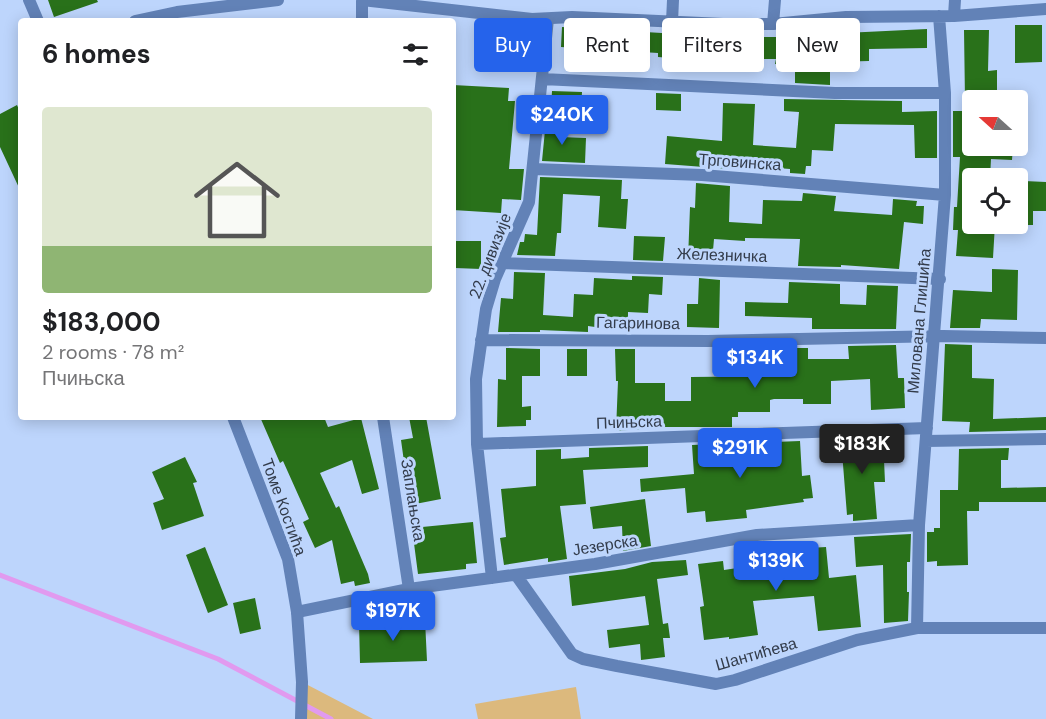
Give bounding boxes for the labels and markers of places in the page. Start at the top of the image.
pin: $240K [520,95,604,146]
pin: $134K [713,338,797,389]
pin: $183K [820,424,904,475]
pin: $291K [698,428,782,479]
pin: $139K [734,541,818,592]
pin: $197K [351,591,435,642]

